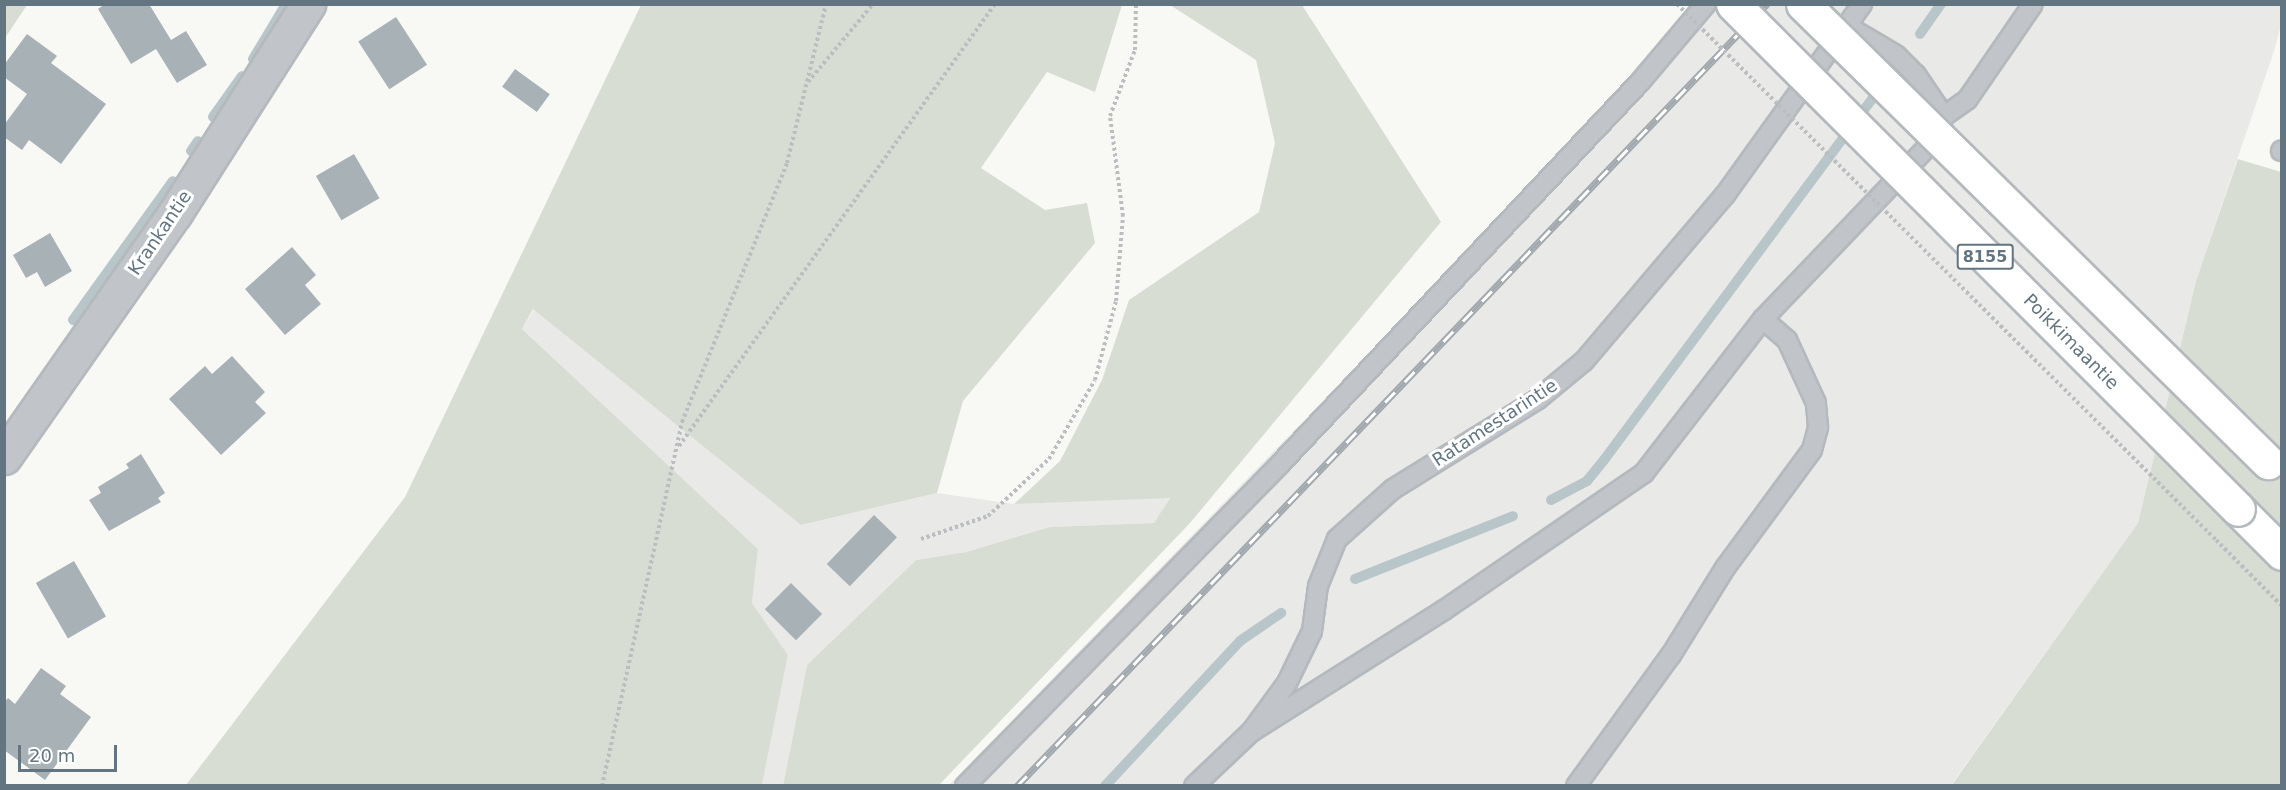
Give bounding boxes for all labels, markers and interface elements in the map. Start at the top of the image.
street label: Krankantie [124,187,196,279]
road number: 8155 [1956,244,2014,270]
street label: Poikkimaantie [2019,290,2123,394]
street label: Ratamestarintie [1429,375,1561,471]
scale bar [21,733,120,771]
text: 20 m [29,745,75,766]

